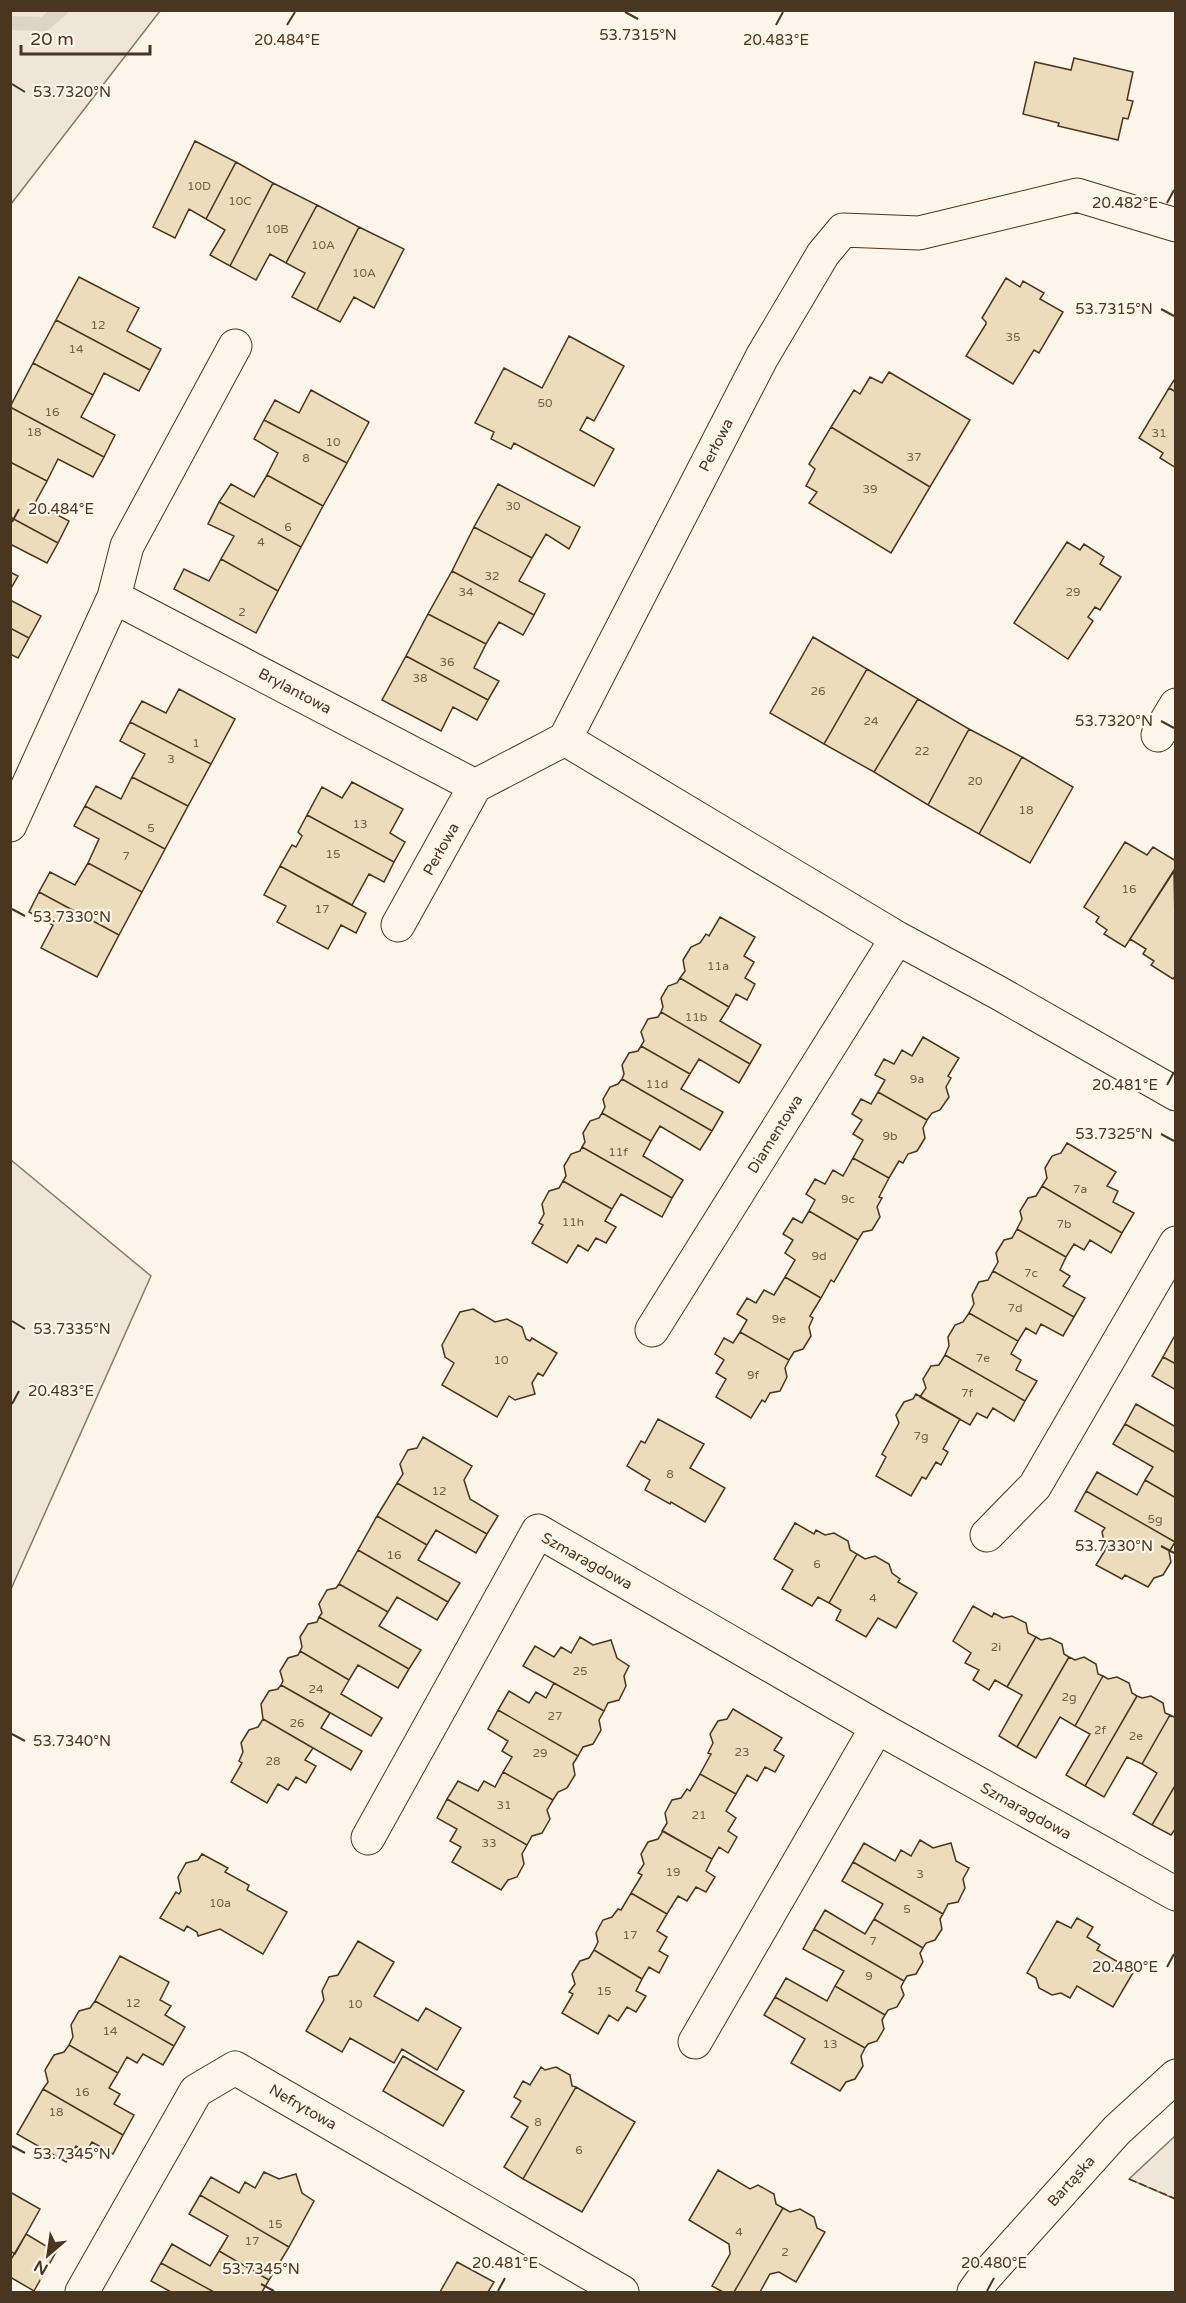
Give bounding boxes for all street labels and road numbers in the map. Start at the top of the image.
street label: Perłowa [695,415,737,475]
street label: Brylantowa [255,664,335,718]
street label: Perłowa [419,820,463,878]
street label: Diamentowa [744,1091,806,1177]
street label: Szmaragdowa [538,1529,636,1593]
street label: Szmaragdowa [977,1779,1075,1843]
street label: Nefrytowa [266,2080,340,2134]
street label: Bartąska [1043,2152,1099,2210]

